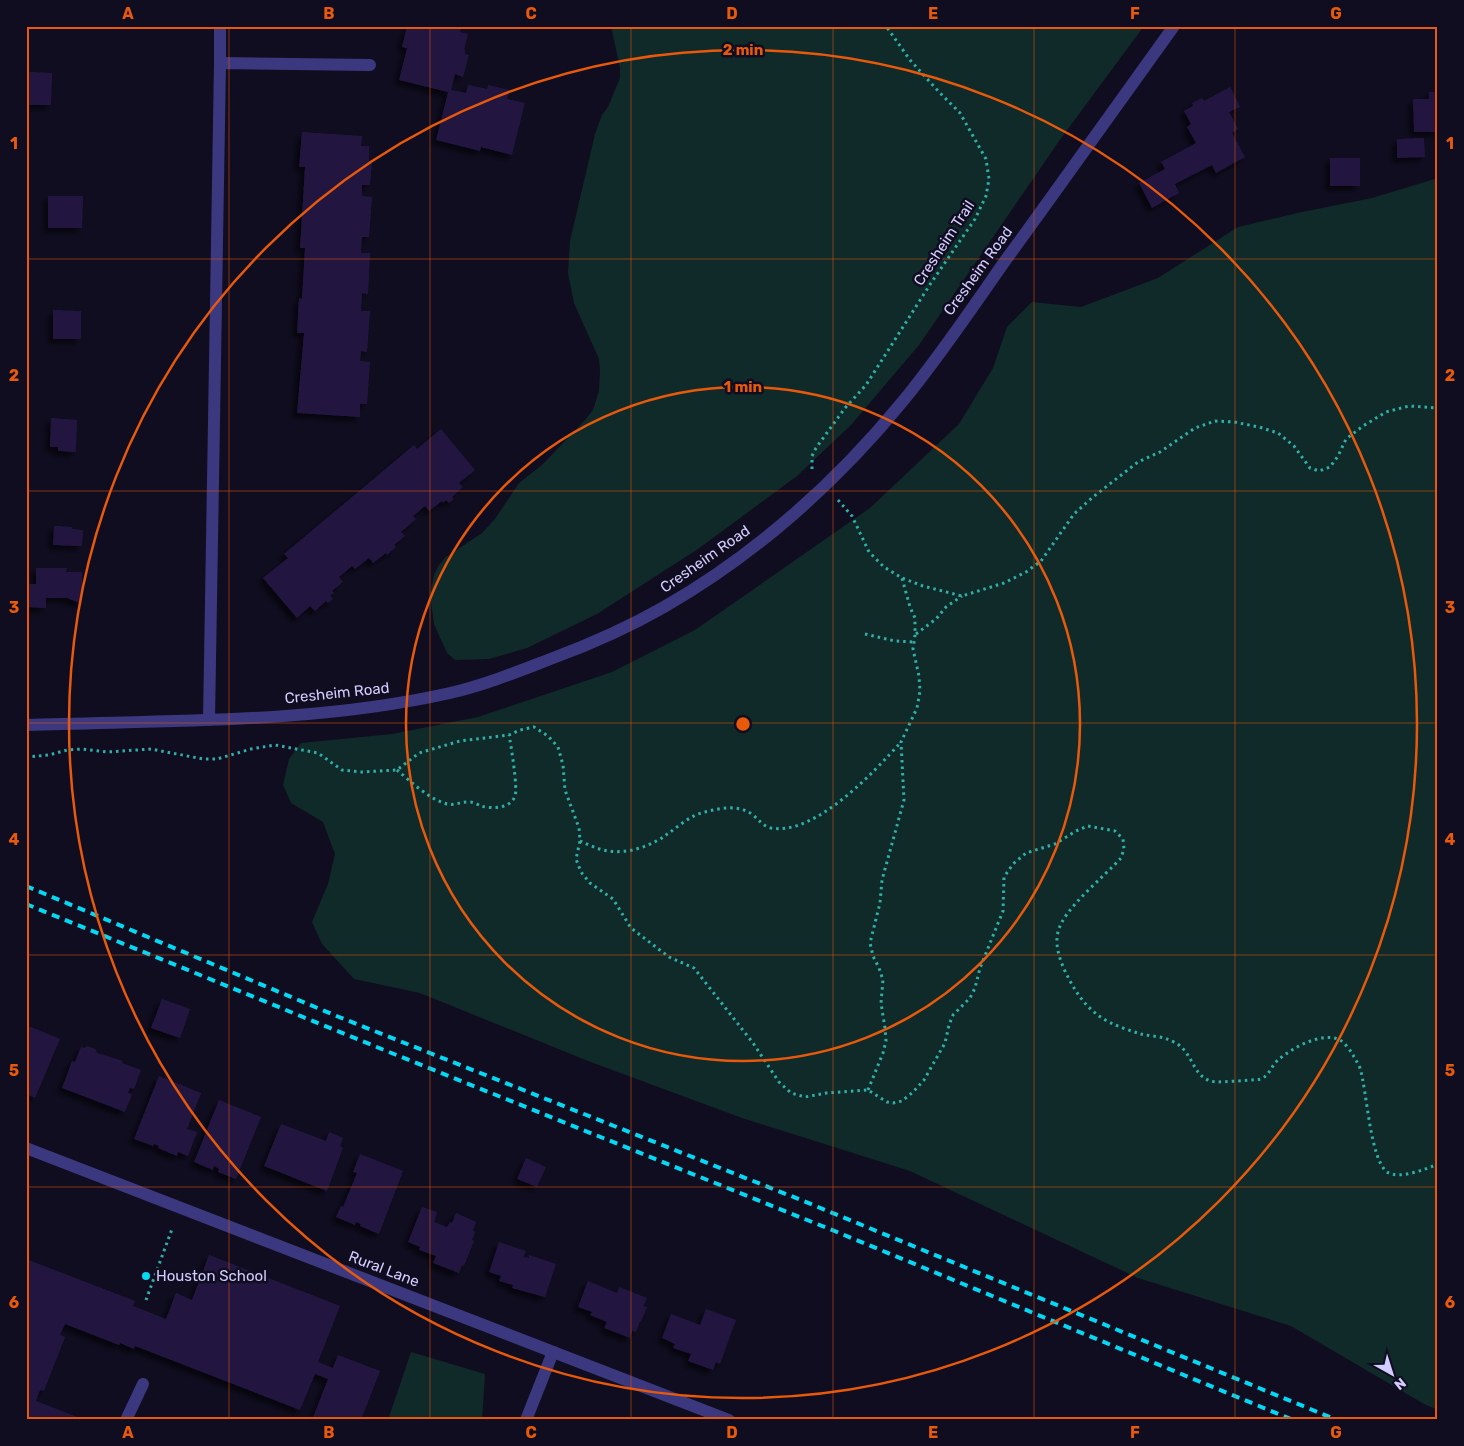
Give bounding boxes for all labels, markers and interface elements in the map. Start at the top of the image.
text: A [122,4,134,23]
text: B [323,4,335,23]
text: C [525,4,537,23]
text: D [726,4,738,23]
text: E [928,4,938,23]
text: F [1130,4,1140,23]
text: G [1330,4,1342,23]
text: 2 min [723,41,763,59]
text: 1 [10,134,18,153]
text: 1 [1446,134,1454,153]
street label: Cresheim Trail [910,197,978,289]
street label: Cresheim Road [940,223,1016,319]
text: 2 [9,366,19,385]
text: 2 [1445,366,1455,385]
text: 1 min [724,378,762,396]
street label: Cresheim Road [657,521,753,597]
text: 3 [9,598,19,617]
text: 3 [1445,598,1455,617]
street label: Cresheim Road [284,679,390,707]
centre of rings [734,715,752,733]
text: 4 [9,830,20,849]
text: 4 [1445,830,1456,849]
text: 5 [9,1061,19,1080]
text: 5 [1445,1061,1455,1080]
street label: Rural Lane [346,1247,422,1291]
place label: Houston School [156,1267,267,1285]
marker: Houston School [140,1270,152,1282]
text: 6 [9,1293,19,1312]
text: 6 [1445,1293,1455,1312]
north arrow [1366,1348,1416,1398]
text: N [1391,1374,1409,1393]
text: A [122,1423,134,1442]
text: B [323,1423,335,1442]
text: C [525,1423,537,1442]
text: D [726,1423,738,1442]
text: E [928,1423,938,1442]
text: F [1130,1423,1140,1442]
text: G [1330,1423,1342,1442]

